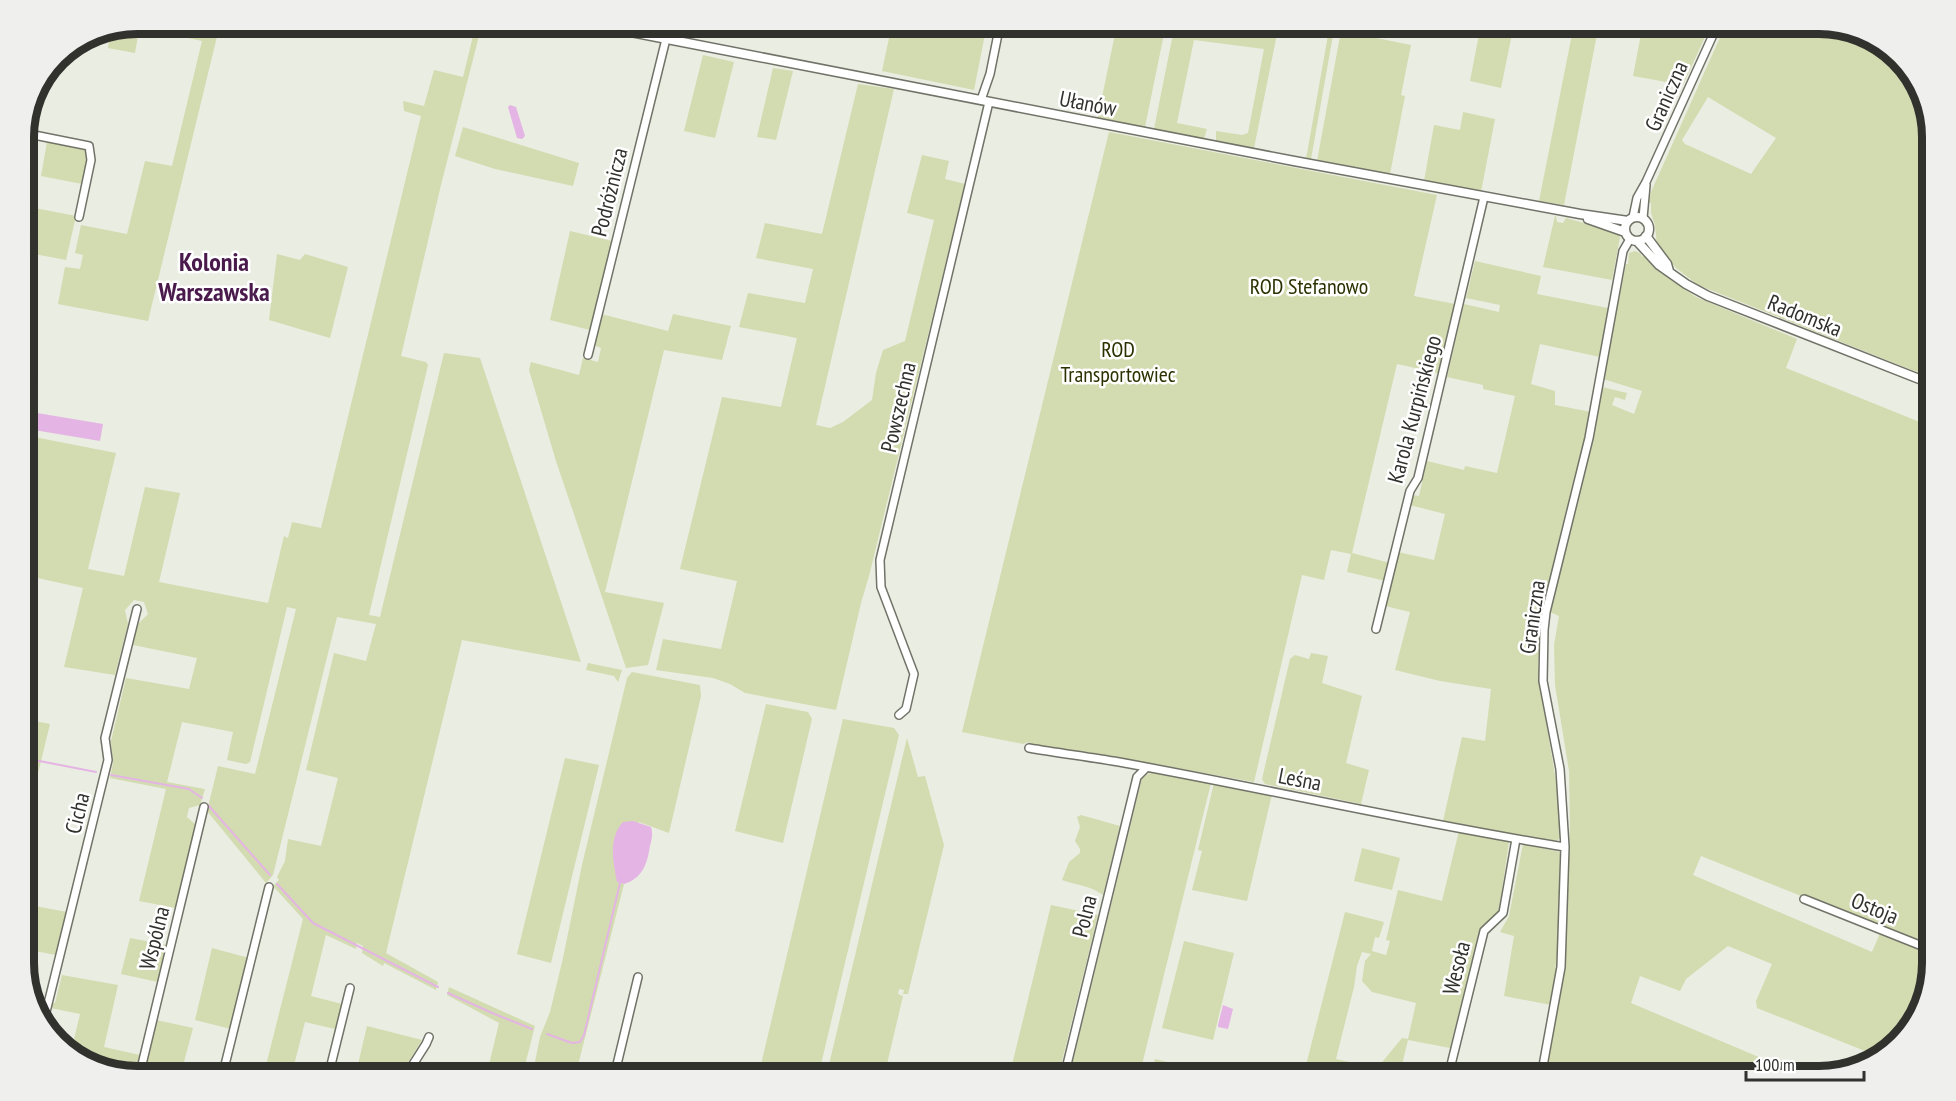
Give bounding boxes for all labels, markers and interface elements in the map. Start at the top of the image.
street label: Graniczna [1638,56,1694,136]
street label: Ułanów [1057,84,1119,122]
street label: Podróżnicza [585,145,633,239]
district label: Kolonia Warszawska [157,245,270,308]
park label: ROD Stefanowo [1250,272,1368,300]
street label: Radomska [1764,288,1846,342]
street label: Karola Kurpińskiego [1381,332,1447,486]
park label: ROD Transportowiec [1060,335,1176,388]
street label: Powszechna [874,359,922,455]
street label: Graniczna [1513,578,1551,656]
street label: Leśna [1276,761,1324,797]
street label: Cicha [58,790,96,836]
street label: Ostoja [1847,886,1903,930]
street label: Polna [1065,892,1103,940]
street label: Wspólna [133,903,175,973]
street label: Wesoła [1436,938,1476,998]
scale bar [1746,1044,1864,1082]
text: 100 m [1755,1053,1795,1076]

